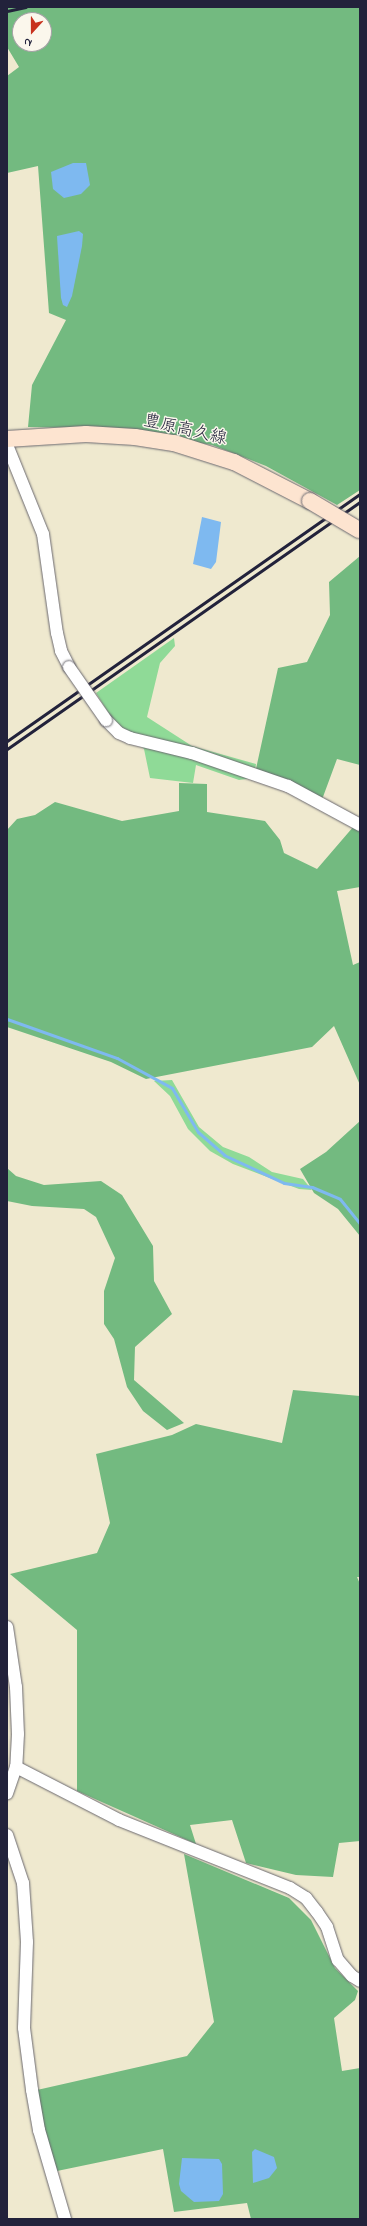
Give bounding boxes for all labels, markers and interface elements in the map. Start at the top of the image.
north arrow [12,12,52,52]
text: N [22,33,34,51]
street label: 豊原高久線 [141,411,229,449]

